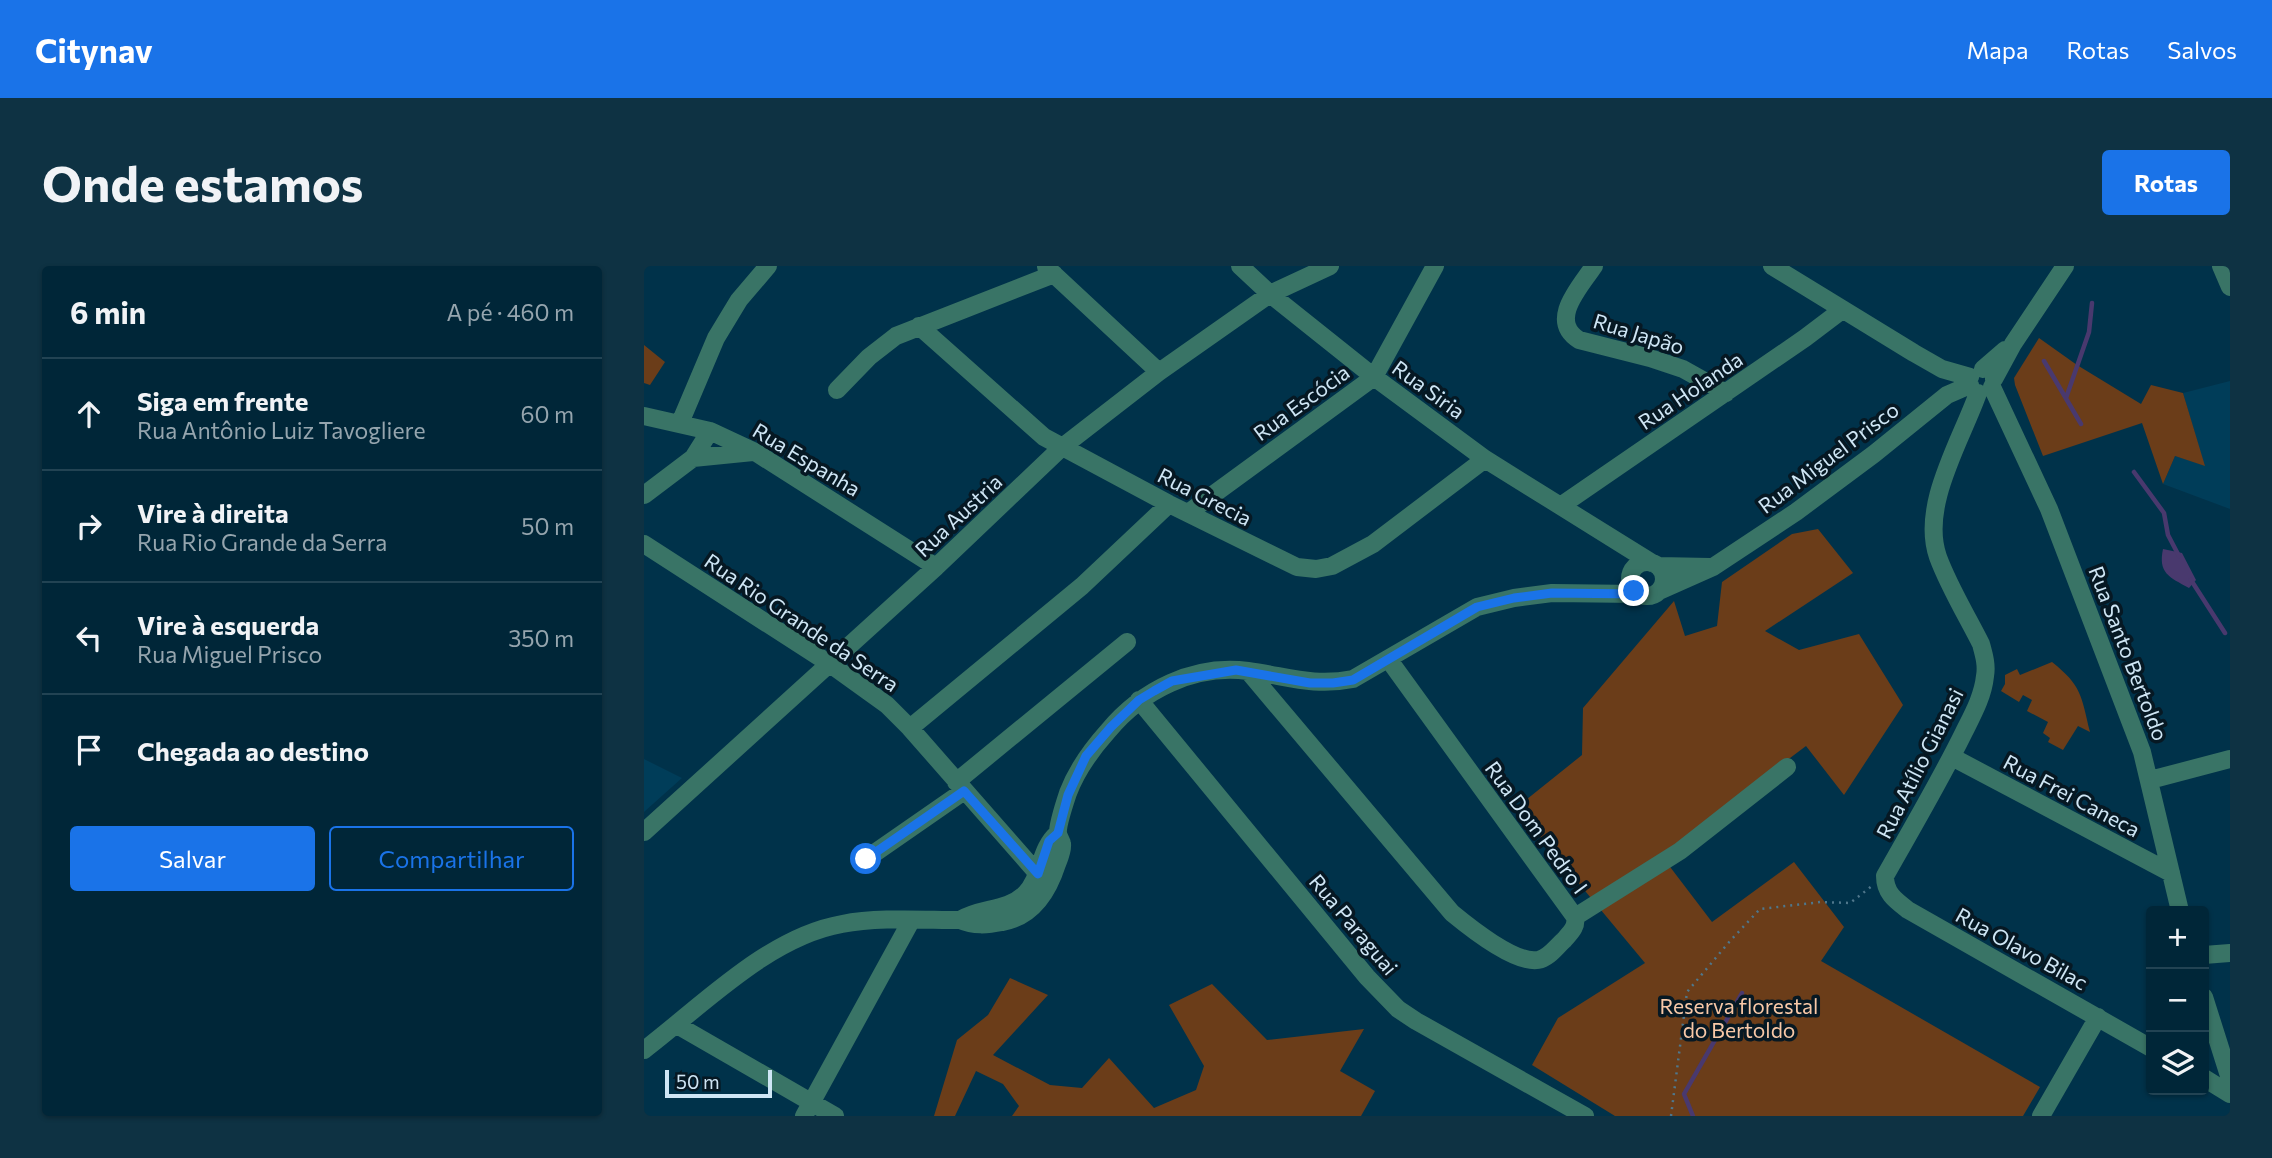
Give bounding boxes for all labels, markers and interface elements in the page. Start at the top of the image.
text: Citynav [35,29,153,70]
text: Mapa [1967,35,2029,64]
text: Rotas [2067,35,2129,64]
text: Salvos [2167,35,2237,64]
button: Rotas [2102,150,2230,215]
text: Onde estamos [42,152,363,212]
text: 6 min [70,293,146,330]
text: A pé · 460 m [447,298,574,326]
street label: Rua Japão [1591,307,1687,359]
street label: Rua Holanda [1633,346,1747,434]
street label: Rua Siria [1388,354,1470,424]
street label: Rua Escócia [1248,359,1354,445]
text: Siga em frente [137,385,308,416]
icon: ahead [70,395,108,433]
street label: Rua Miguel Prisco [1753,396,1903,518]
text: 60 m [521,400,574,428]
text: Rua Antônio Luiz Tavogliere [137,416,426,444]
street label: Rua Espanha [749,417,865,501]
street label: Rua Grecia [1154,462,1256,530]
street label: Rua Austria [909,468,1007,562]
text: Vire à direita [137,497,289,528]
icon: right [70,507,108,545]
text: 50 m [521,512,574,540]
text: Rua Rio Grande da Serra [137,528,387,556]
street label: Rua Rio Grande da Serra [700,548,904,696]
street label: Rua Santo Bertoldo [2084,562,2174,744]
route end [1618,575,1649,606]
text: Vire à esquerda [137,609,319,640]
icon: left [70,619,108,657]
text: 350 m [508,624,574,652]
text: Rua Miguel Prisco [137,640,322,668]
street label: Rua Atílio Gianasi [1870,684,1968,842]
icon: arrive [70,731,108,769]
text: Chegada ao destino [137,735,369,766]
street label: Rua Frei Caneca [2000,749,2144,841]
street label: Rua Dom Pedro I [1481,756,1593,898]
button: Salvar [70,826,315,891]
button: Compartilhar [329,826,574,891]
route start [850,843,881,874]
street label: Rua Paraguai [1305,869,1403,979]
street label: Rua Olavo Bilac [1952,902,2092,994]
map controls [2146,906,2209,1095]
button: + [2146,906,2209,969]
button: − [2146,969,2209,1032]
park label: Reserva florestal do Bertoldo [1660,993,1818,1042]
button: layers [2146,1032,2209,1095]
scale bar [665,1067,772,1099]
text: 50 m [676,1070,720,1093]

